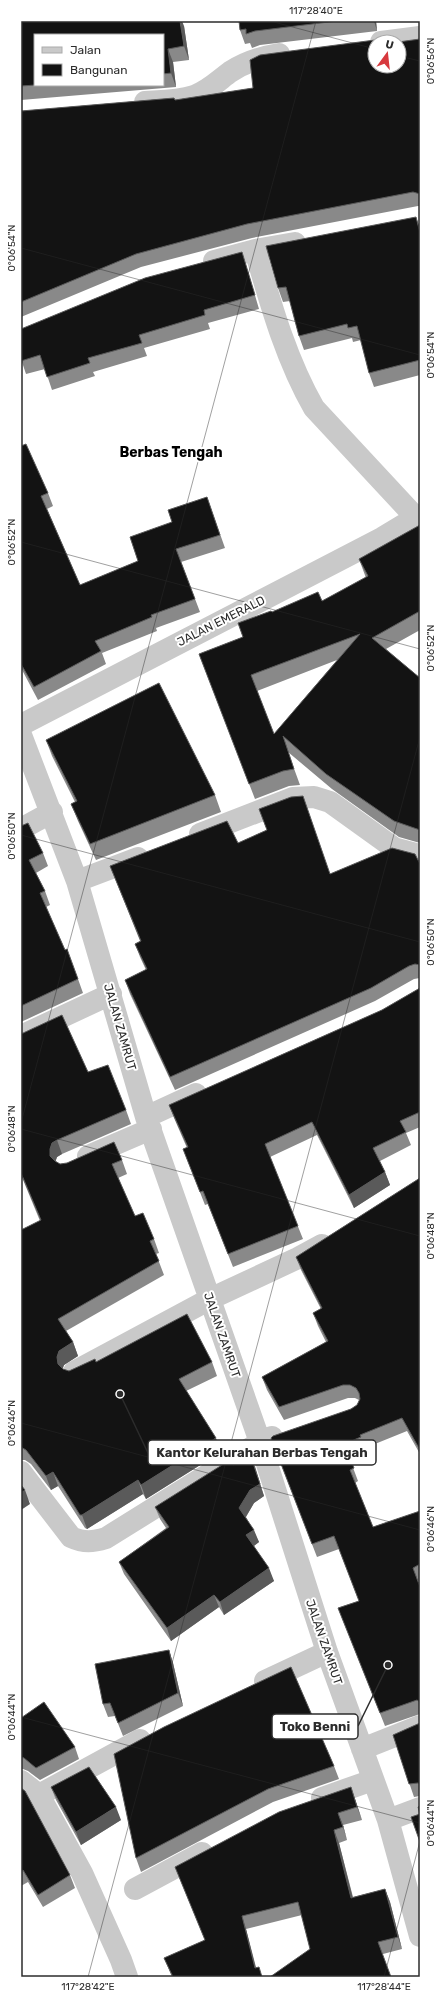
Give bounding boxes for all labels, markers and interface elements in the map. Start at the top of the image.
text: 117°28'40"E [289,5,343,17]
legend [34,34,164,86]
north arrow [367,34,407,74]
text: U [384,38,395,52]
text: 0°06'56"N [425,38,437,84]
text: Jalan [70,43,101,57]
text: Bangunan [70,63,127,77]
text: 0°06'54"N [6,224,18,272]
text: 0°06'54"N [425,331,437,379]
district label: Berbas Tengah [119,444,223,461]
text: 0°06'52"N [6,518,18,565]
street label: JALAN EMERALD [175,593,267,649]
text: 0°06'52"N [425,624,437,671]
text: 0°06'50"N [6,812,18,860]
text: 0°06'50"N [425,918,437,966]
street label: JALAN ZAMRUT [101,982,139,1072]
text: 0°06'48"N [6,1105,18,1153]
text: 0°06'48"N [425,1212,437,1260]
street label: JALAN ZAMRUT [201,1290,243,1380]
text: 0°06'46"N [6,1400,18,1446]
callout: Kantor Kelurahan Berbas Tengah [148,1440,376,1465]
text: Kantor Kelurahan Berbas Tengah [156,1445,368,1460]
text: 0°06'46"N [425,1506,437,1552]
street label: JALAN ZAMRUT [303,1597,345,1687]
text: 0°06'44"N [6,1694,18,1740]
callout: Toko Benni [272,1714,358,1739]
text: Toko Benni [280,1719,350,1734]
text: 0°06'44"N [425,1800,437,1846]
text: 117°28'42"E [61,1981,115,1993]
text: 117°28'44"E [357,1981,411,1993]

